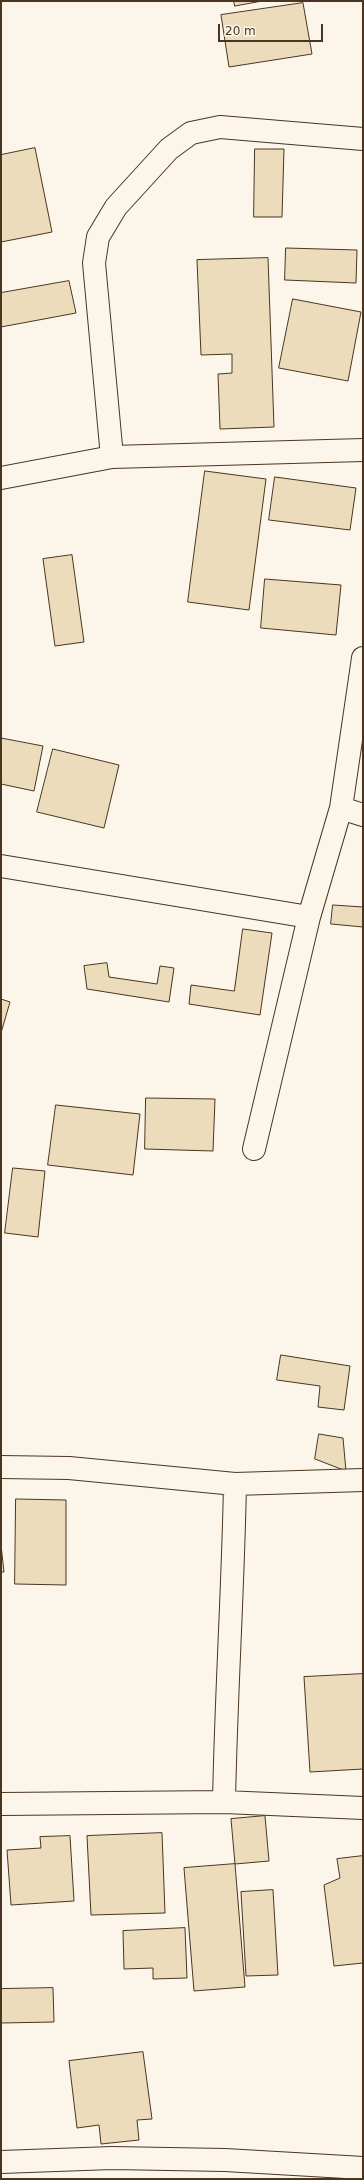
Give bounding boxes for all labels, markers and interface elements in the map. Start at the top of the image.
scale bar [220,16,325,42]
text: 20 m [225,24,256,38]

